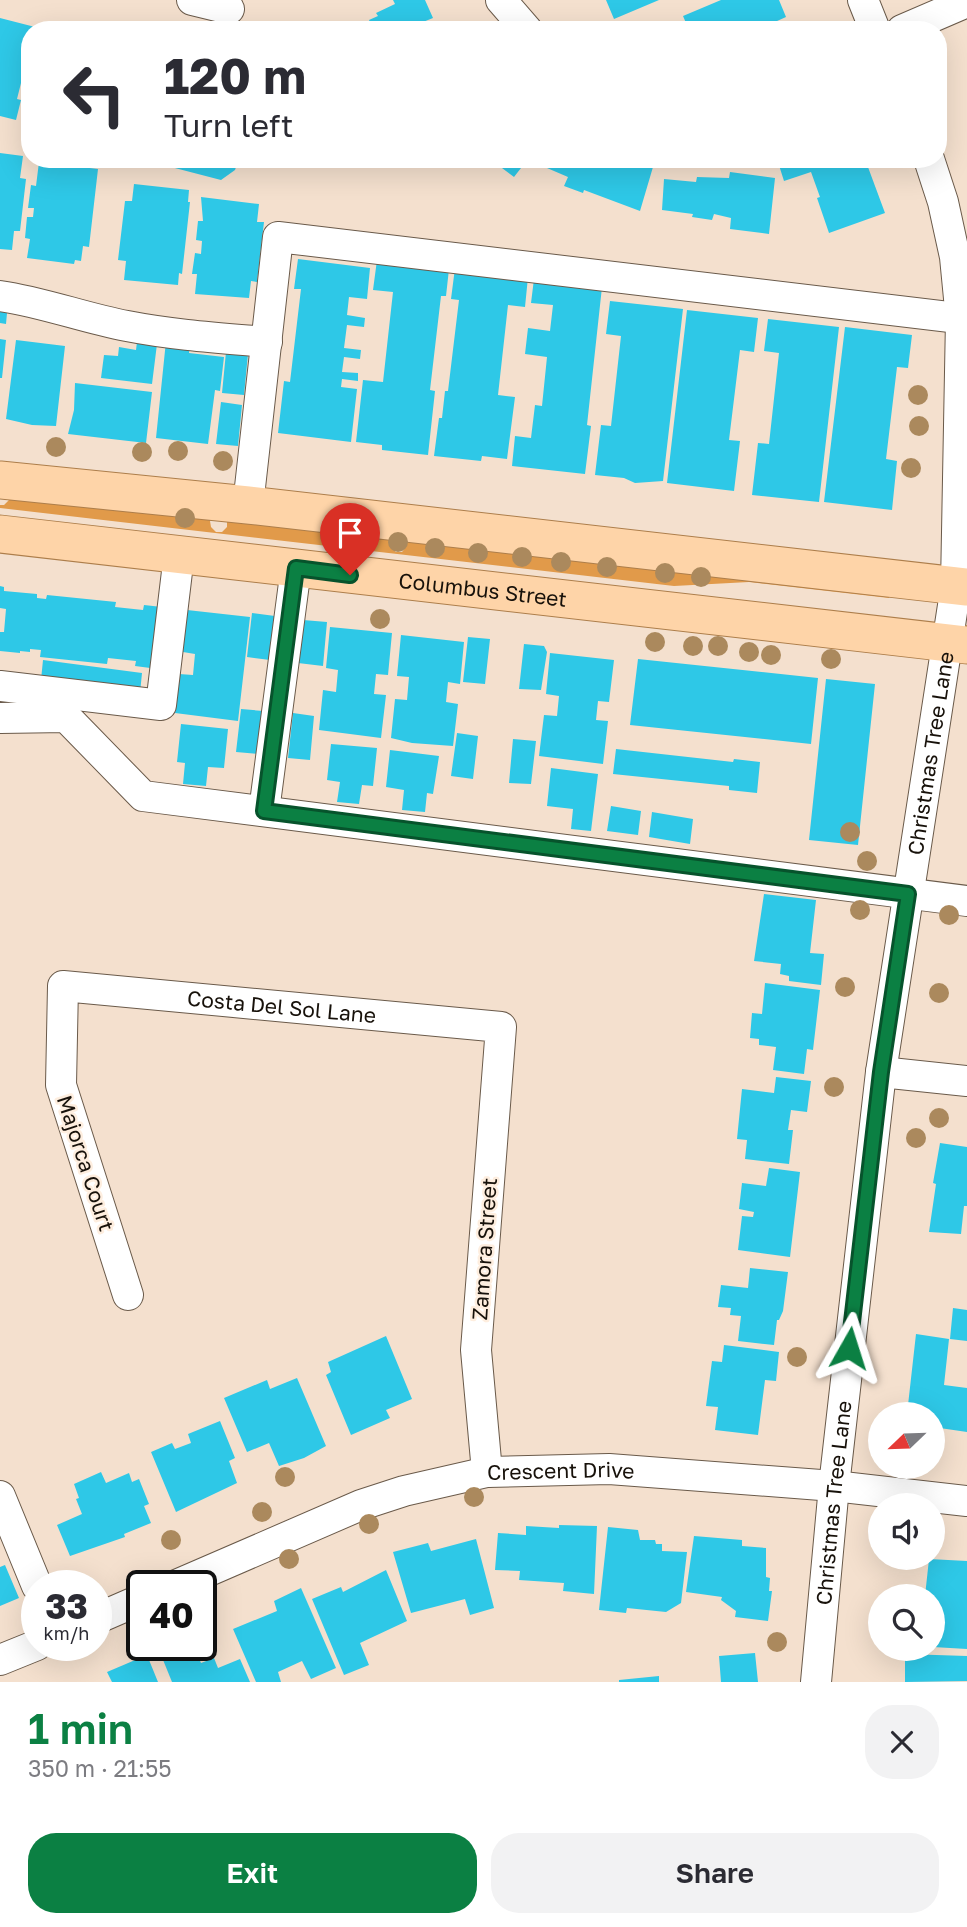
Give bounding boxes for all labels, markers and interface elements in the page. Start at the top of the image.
text: 120 m [164,46,306,105]
icon: left [49,49,140,140]
text: Turn left [164,106,293,144]
pin [320,503,380,575]
icon: arrive [331,514,369,552]
street label: Columbus Street [397,567,568,612]
street label: Christmas Tree Lane [902,650,959,857]
street label: Costa Del Sol Lane [186,985,377,1028]
street label: Majorca Court [52,1092,120,1234]
street label: Zamora Street [466,1177,502,1321]
position arrow [812,1311,886,1385]
street label: Christmas Tree Lane [810,1399,857,1606]
north arrow [868,1402,945,1479]
map controls [868,1402,945,1661]
street label: Crescent Drive [487,1456,636,1485]
button: sound [868,1493,945,1570]
speed limit sign: 40 [126,1570,217,1661]
button: search [868,1584,945,1661]
text: 33 [45,1585,88,1627]
text: km/h [44,1622,89,1644]
text: 1 min [28,1703,133,1753]
button: close [865,1705,939,1779]
text: 350 m · 21:55 [28,1754,172,1782]
button: Exit [28,1833,477,1913]
button: Share [491,1833,939,1913]

